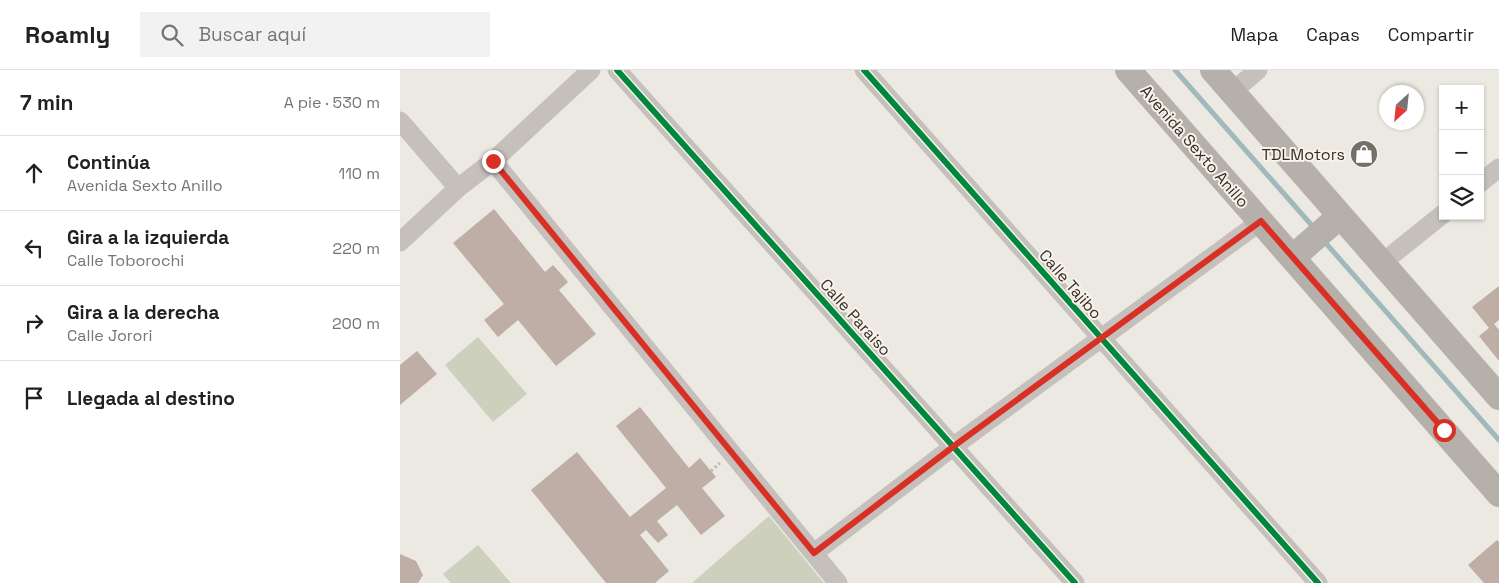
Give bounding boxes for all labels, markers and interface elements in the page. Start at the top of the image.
search box [140,12,490,57]
text: Roamly [25,19,110,50]
icon: search [158,21,186,49]
text: Buscar aquí [198,22,306,47]
text: Mapa [1230,23,1278,46]
text: Capas [1306,23,1360,46]
text: Compartir [1388,23,1474,46]
street label: Avenida Sexto Anillo [1136,81,1254,212]
north arrow [1379,85,1424,130]
map controls [1439,85,1484,220]
button: + [1439,85,1484,130]
text: 7 min [20,89,73,116]
text: A pie · 530 m [284,92,380,113]
button: − [1439,130,1484,175]
shop icon: TDLMotors [1349,139,1379,169]
place label: TDLMotors [1262,144,1345,165]
text: Continúa [67,150,150,175]
route end [482,150,505,173]
icon: ahead [20,159,48,187]
text: 110 m [338,163,380,184]
text: Avenida Sexto Anillo [67,175,223,196]
button: layers [1439,175,1484,220]
text: Gira a la izquierda [67,225,229,250]
icon: left [20,234,48,262]
text: 220 m [333,238,380,259]
street label: Calle Tajibo [1035,245,1107,324]
text: Calle Toborochi [67,250,184,271]
street label: Calle Paraiso [815,274,896,360]
text: Gira a la derecha [67,300,219,325]
icon: right [20,309,48,337]
text: 200 m [332,313,380,334]
text: Calle Jorori [67,325,152,346]
icon: arrive [20,384,48,412]
text: Llegada al destino [67,386,235,411]
route start [1433,419,1456,442]

